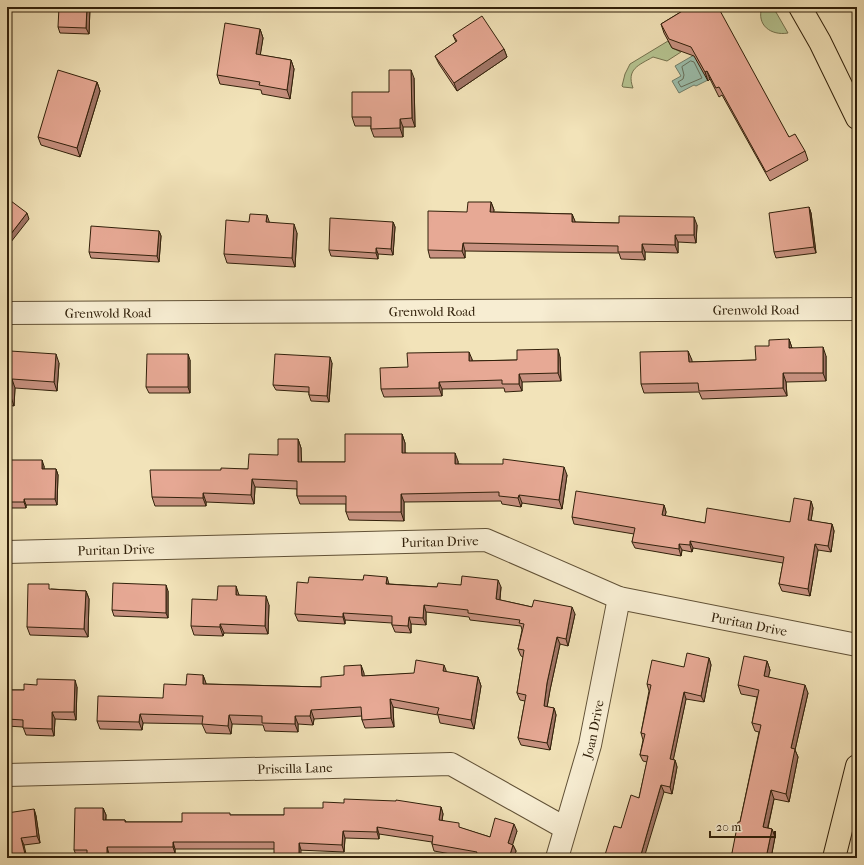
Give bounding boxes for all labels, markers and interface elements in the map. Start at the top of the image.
street label: Grenwold Road [713,302,800,318]
street label: Grenwold Road [389,304,476,319]
street label: Grenwold Road [65,305,152,321]
street label: Puritan Drive [401,533,479,550]
street label: Puritan Drive [77,541,155,558]
street label: Puritan Drive [710,609,789,639]
street label: Joan Drive [579,698,607,761]
street label: Priscilla Lane [257,760,333,777]
scale bar [710,813,775,839]
text: 20 m [716,820,741,834]

